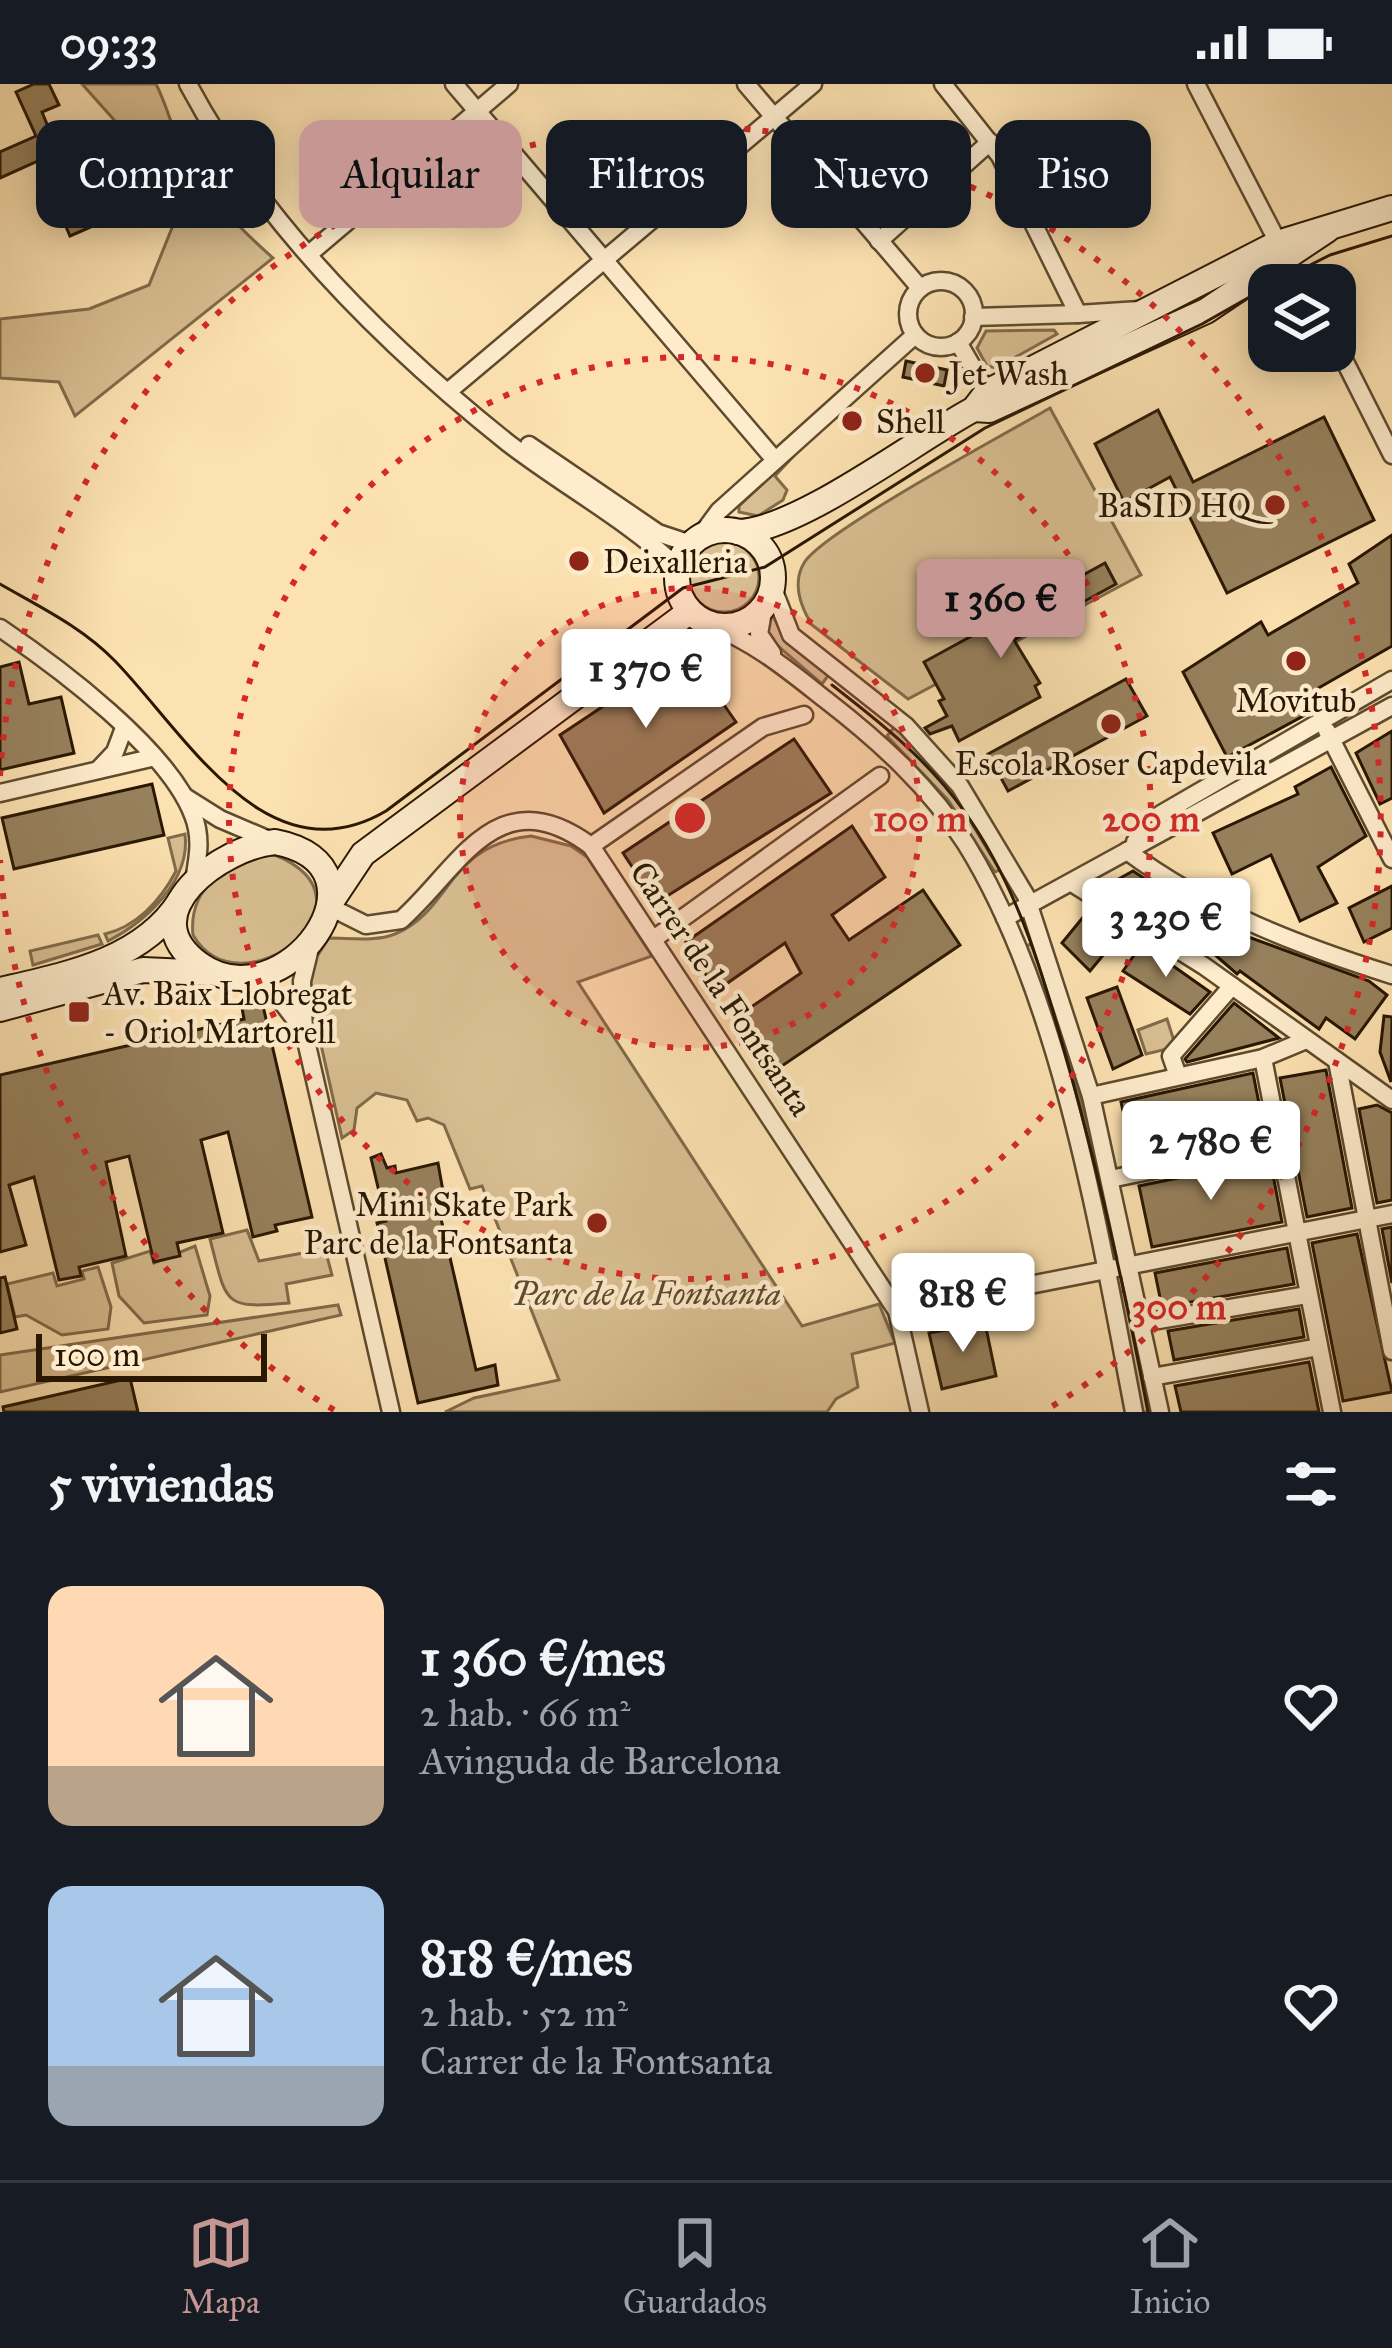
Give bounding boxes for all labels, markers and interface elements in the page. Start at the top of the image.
text: 09:33 [60,15,158,70]
chip: Comprar [36,120,275,228]
chip: Alquilar [299,120,522,228]
chip: Filtros [546,120,747,228]
chip: Nuevo [771,120,971,228]
chip: Piso [995,120,1151,228]
map controls [1248,264,1356,372]
button: layers [1248,264,1356,372]
place label: Jet Wash [946,354,1068,395]
marker: Jet Wash [912,360,938,386]
place label: Shell [876,402,945,442]
marker: Shell [839,408,865,434]
place label: BaSID HQ [1097,486,1274,526]
marker: BaSID HQ [1262,492,1288,518]
place label: Deixalleria [603,542,747,582]
marker: Deixalleria [566,548,592,574]
pin: 1 360 € [890,559,1112,661]
text: 1 360 € [944,574,1058,622]
pin: 1 370 € [535,629,757,731]
text: 1 370 € [589,644,703,692]
marker: Movitub [1283,648,1309,674]
place label: Movitub [1236,681,1356,721]
marker: Escola Roser Capdevila [1098,711,1124,737]
place label: Escola Roser Capdevila [955,744,1267,784]
centre of rings [669,797,711,839]
text: 100 m [873,797,968,841]
text: 200 m [1102,797,1201,841]
street label: Carrer de la Fontsanta [621,854,821,1123]
pin: 3 230 € [1055,878,1277,980]
text: 3 230 € [1109,893,1223,941]
place label: Av. Baix Llobregat - Oriol Martorell [101,974,353,1052]
marker: Av. Baix Llobregat - Oriol Martorell [66,999,92,1025]
pin: 2 780 € [1100,1101,1322,1203]
text: 2 780 € [1149,1116,1273,1164]
place label: Mini Skate Park Parc de la Fontsanta [304,1185,574,1263]
marker: Mini Skate Park Parc de la Fontsanta [584,1210,610,1236]
pin: 818 € [879,1253,1047,1355]
text: 818 € [919,1268,1007,1316]
park label: Parc de la Fontsanta [511,1274,781,1314]
text: 300 m [1132,1285,1227,1329]
scale bar [36,1328,267,1381]
text: 100 m [54,1335,140,1375]
icon: filters [1278,1451,1344,1517]
text: 5 viviendas [48,1453,274,1515]
text: 1 360 €/mes [420,1627,666,1689]
icon: home [144,1634,288,1778]
icon: heart [1278,1673,1344,1739]
text: 2 hab. · 66 m² [420,1689,631,1737]
text: Avinguda de Barcelona [420,1737,781,1785]
text: 818 €/mes [420,1927,633,1989]
icon: home [144,1934,288,2078]
icon: heart [1278,1973,1344,2039]
text: 2 hab. · 52 m² [420,1989,628,2037]
text: Carrer de la Fontsanta [420,2037,772,2085]
tab: Mapa [182,2210,260,2322]
tab: Guardados [623,2210,767,2322]
tab: Inicio [1130,2210,1210,2322]

